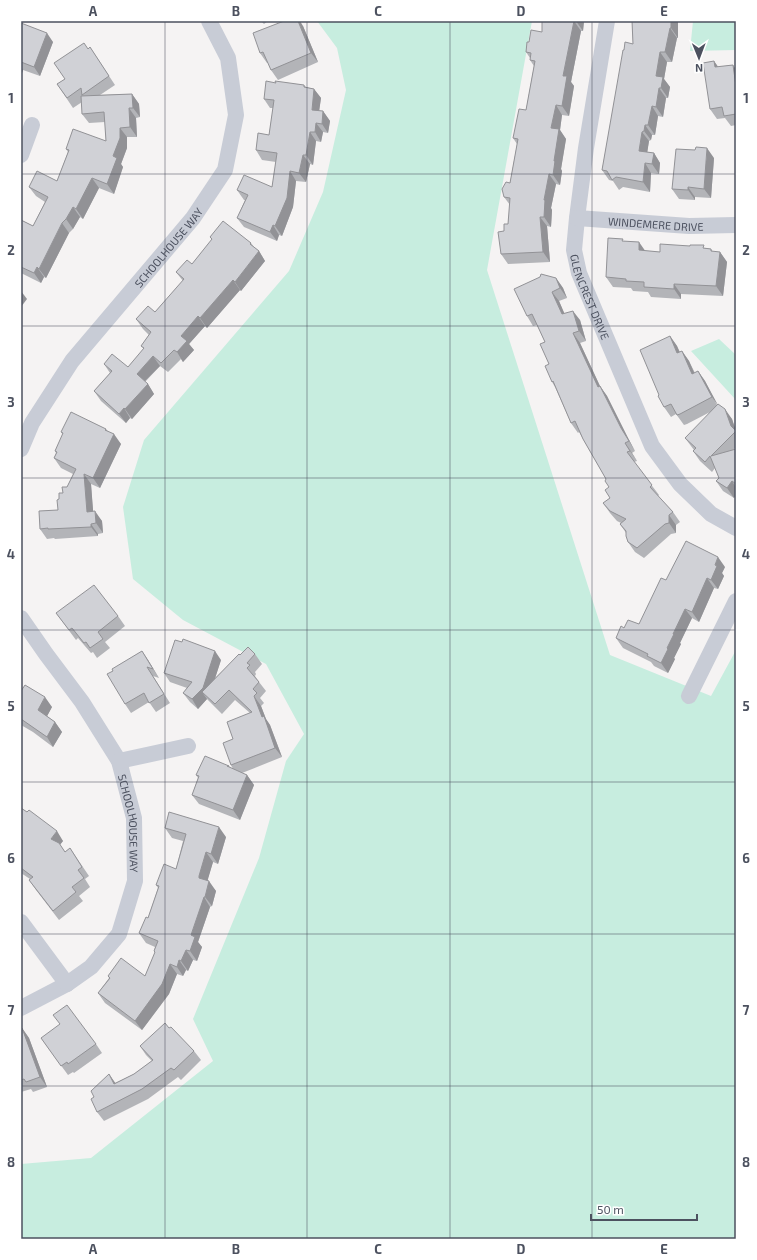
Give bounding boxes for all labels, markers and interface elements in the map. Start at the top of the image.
text: A [89,3,98,19]
text: B [232,3,240,19]
text: C [374,3,382,19]
text: D [517,3,526,19]
text: E [660,3,668,19]
north arrow [679,38,719,78]
text: N [695,62,703,75]
text: 1 [8,90,14,106]
text: 1 [743,90,749,106]
street label: SCHOOLHOUSE WAY [131,204,205,289]
street label: WINDEMERE DRIVE [608,214,704,233]
text: 2 [7,242,15,258]
text: 2 [742,242,750,258]
street label: GLENCREST DRIVE [569,253,613,341]
text: 3 [7,394,15,410]
text: 3 [742,394,750,410]
text: 4 [7,546,15,562]
text: 4 [742,546,750,562]
text: 5 [7,698,15,714]
text: 5 [742,698,750,714]
street label: SCHOOLHOUSE WAY [116,773,141,873]
text: 6 [7,850,15,866]
text: 6 [742,850,750,866]
text: 7 [8,1002,15,1018]
text: 7 [743,1002,750,1018]
text: 8 [7,1154,15,1170]
text: 8 [742,1154,750,1170]
scale bar [591,1196,697,1222]
text: 50 m [597,1202,624,1216]
text: A [89,1241,98,1257]
text: B [232,1241,240,1257]
text: C [374,1241,382,1257]
text: D [517,1241,526,1257]
text: E [660,1241,668,1257]

